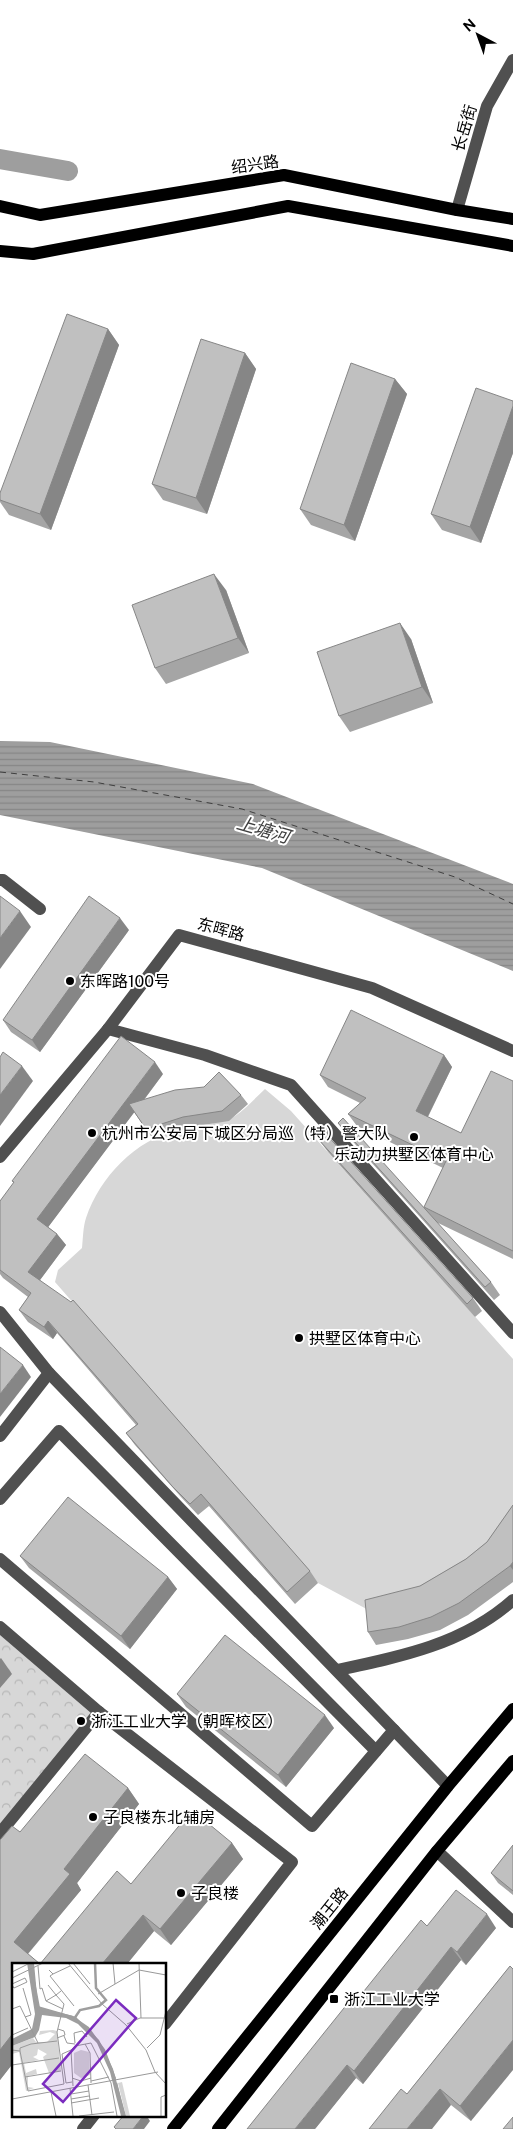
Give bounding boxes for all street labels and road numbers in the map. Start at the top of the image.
street label: 长岳街 [448,102,481,154]
street label: 绍兴路 [230,152,280,177]
street label: 东晖路 [195,914,247,945]
street label: 潮王路 [307,1884,352,1933]

